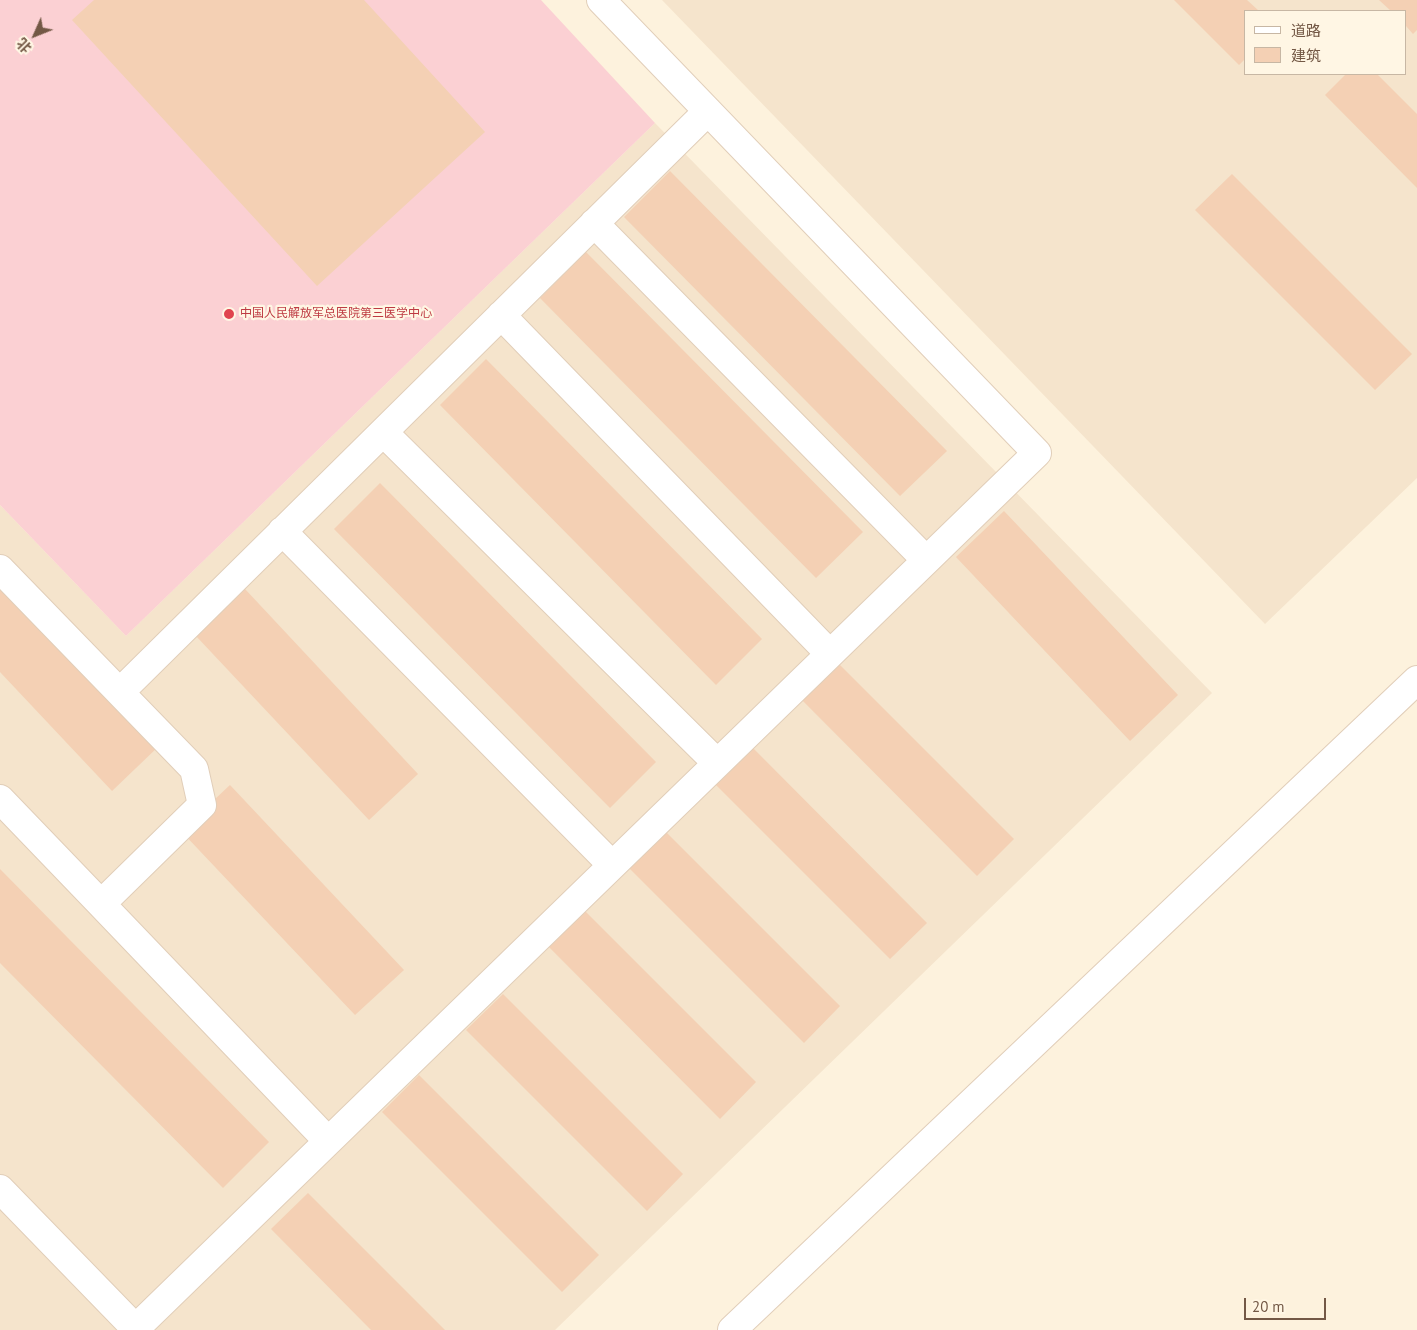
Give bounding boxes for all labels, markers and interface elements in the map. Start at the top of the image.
north arrow [10,10,60,60]
legend [1244,10,1407,75]
text: 道路 [1291,21,1321,40]
text: 北 [13,34,36,57]
text: 建筑 [1291,46,1321,65]
marker: 中国人民解放军总医院第三医学中心 [222,307,236,321]
place label: 中国人民解放军总医院第三医学中心 [240,307,432,321]
scale bar [1247,1288,1330,1320]
text: 20 m [1252,1297,1285,1316]

